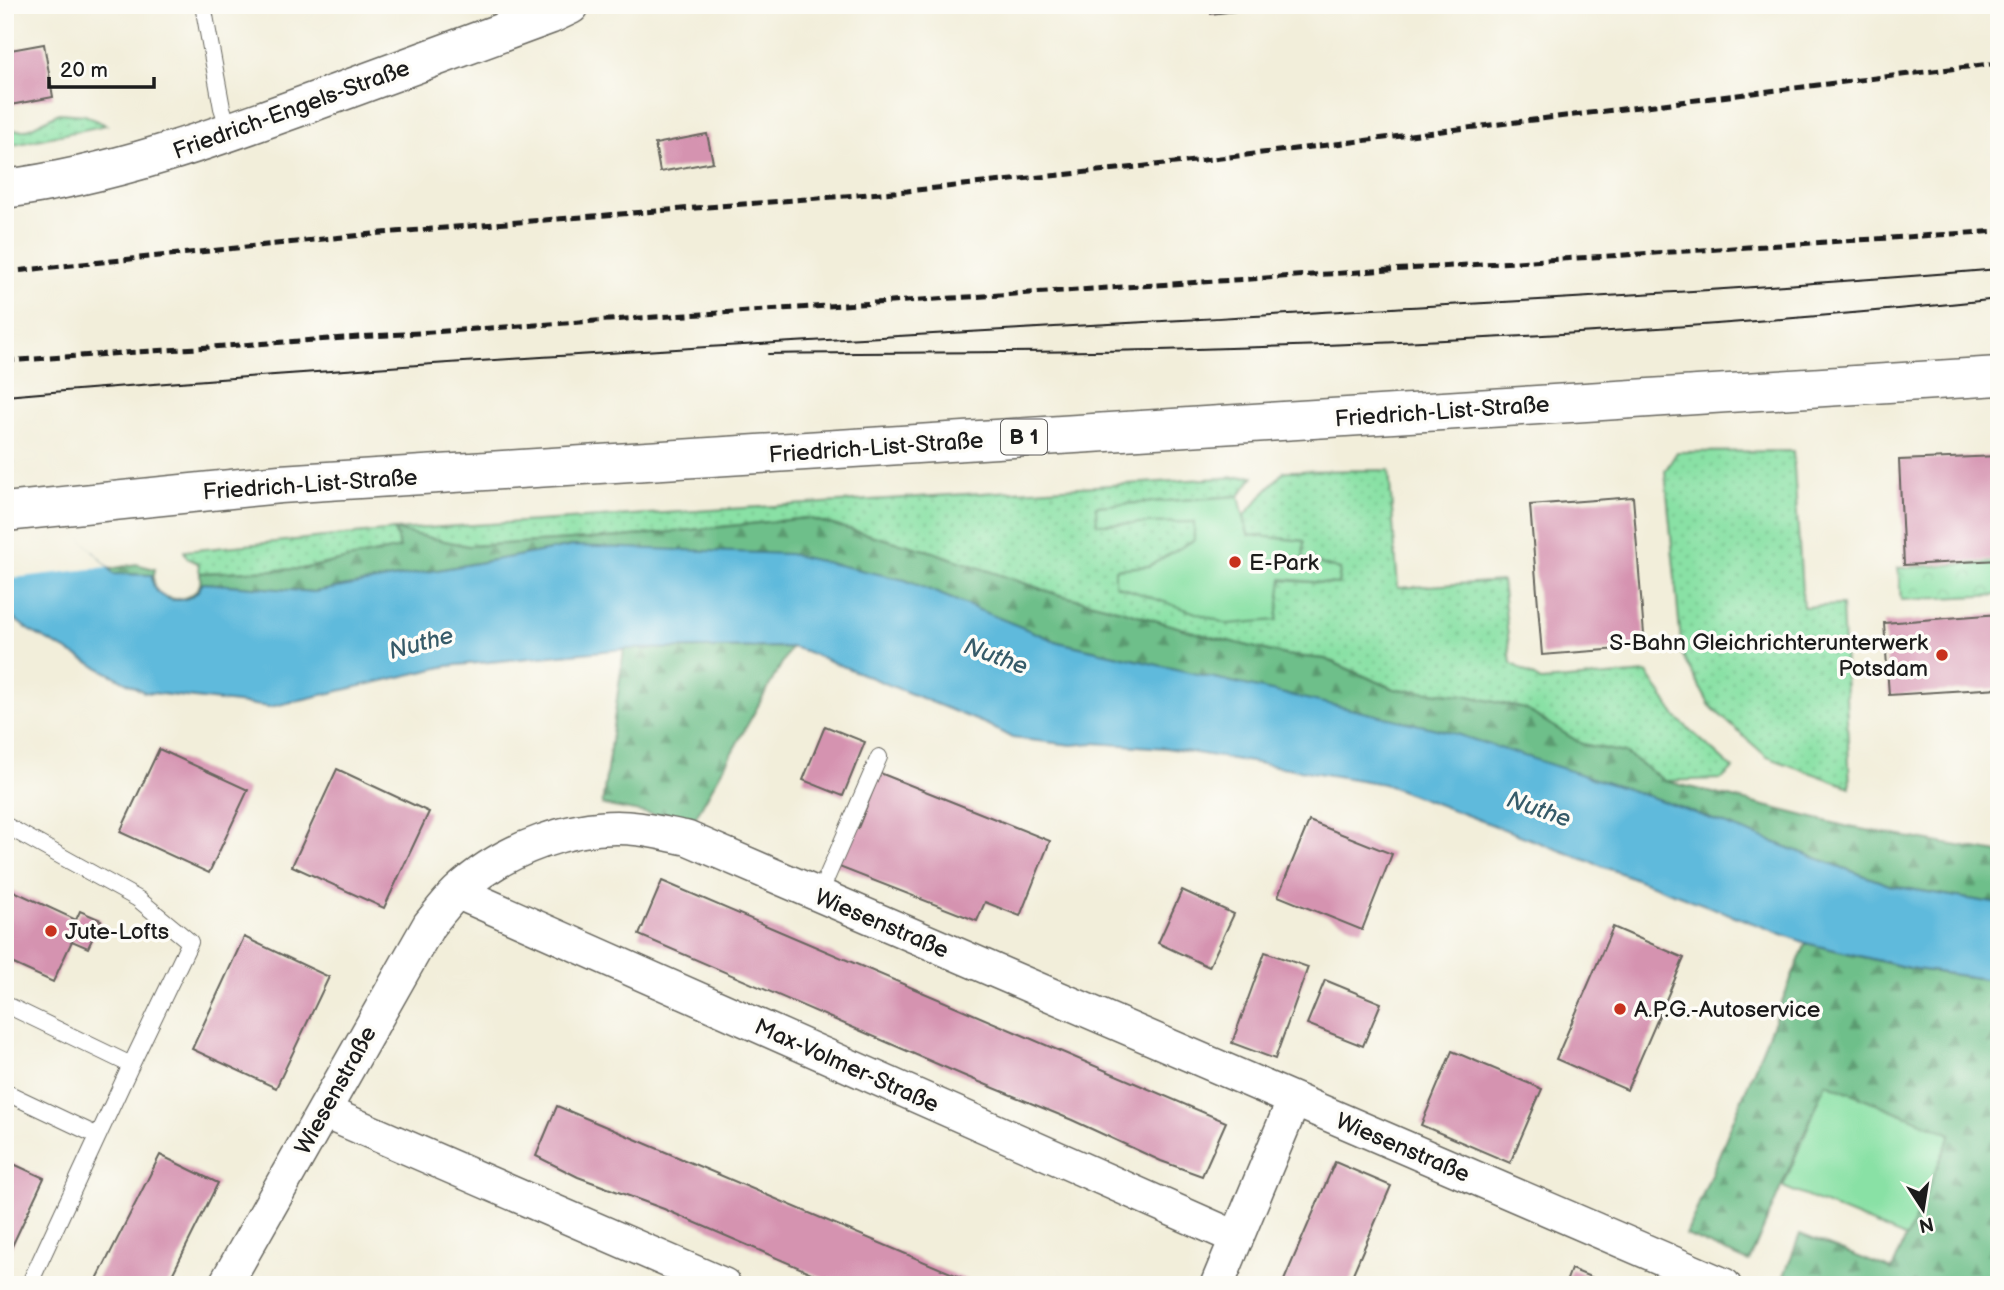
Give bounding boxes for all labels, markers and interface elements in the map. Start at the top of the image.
scale bar [49,46,154,90]
street label: Friedrich-Engels-Straße [169,54,413,166]
text: 20 m [60,58,108,83]
street label: Friedrich-List-Straße [1334,391,1550,433]
road number: B 1 [1001,420,1047,454]
street label: Friedrich-List-Straße [768,427,984,469]
street label: Friedrich-List-Straße [202,464,418,506]
place label: E-Park [1249,549,1319,577]
marker: E-Park [1227,554,1243,570]
water label: Nuthe [386,621,457,666]
place label: S-Bahn Gleichrichterunterwerk Potsdam [1609,629,1929,683]
water label: Nuthe [960,632,1032,681]
marker: S-Bahn Gleichrichterunterwerk Potsdam [1934,647,1950,663]
water label: Nuthe [1503,785,1575,834]
street label: Wiesenstraße [810,883,953,965]
place label: Jute-Lofts [65,918,169,946]
marker: Jute-Lofts [43,923,59,939]
place label: A.P.G.-Autoservice [1634,996,1820,1024]
marker: A.P.G.-Autoservice [1612,1001,1628,1017]
street label: Max-Volmer-Straße [750,1013,943,1119]
street label: Wiesenstraße [289,1021,383,1160]
street label: Wiesenstraße [1331,1107,1474,1189]
north arrow [1888,1174,1958,1244]
text: N [1917,1211,1936,1237]

